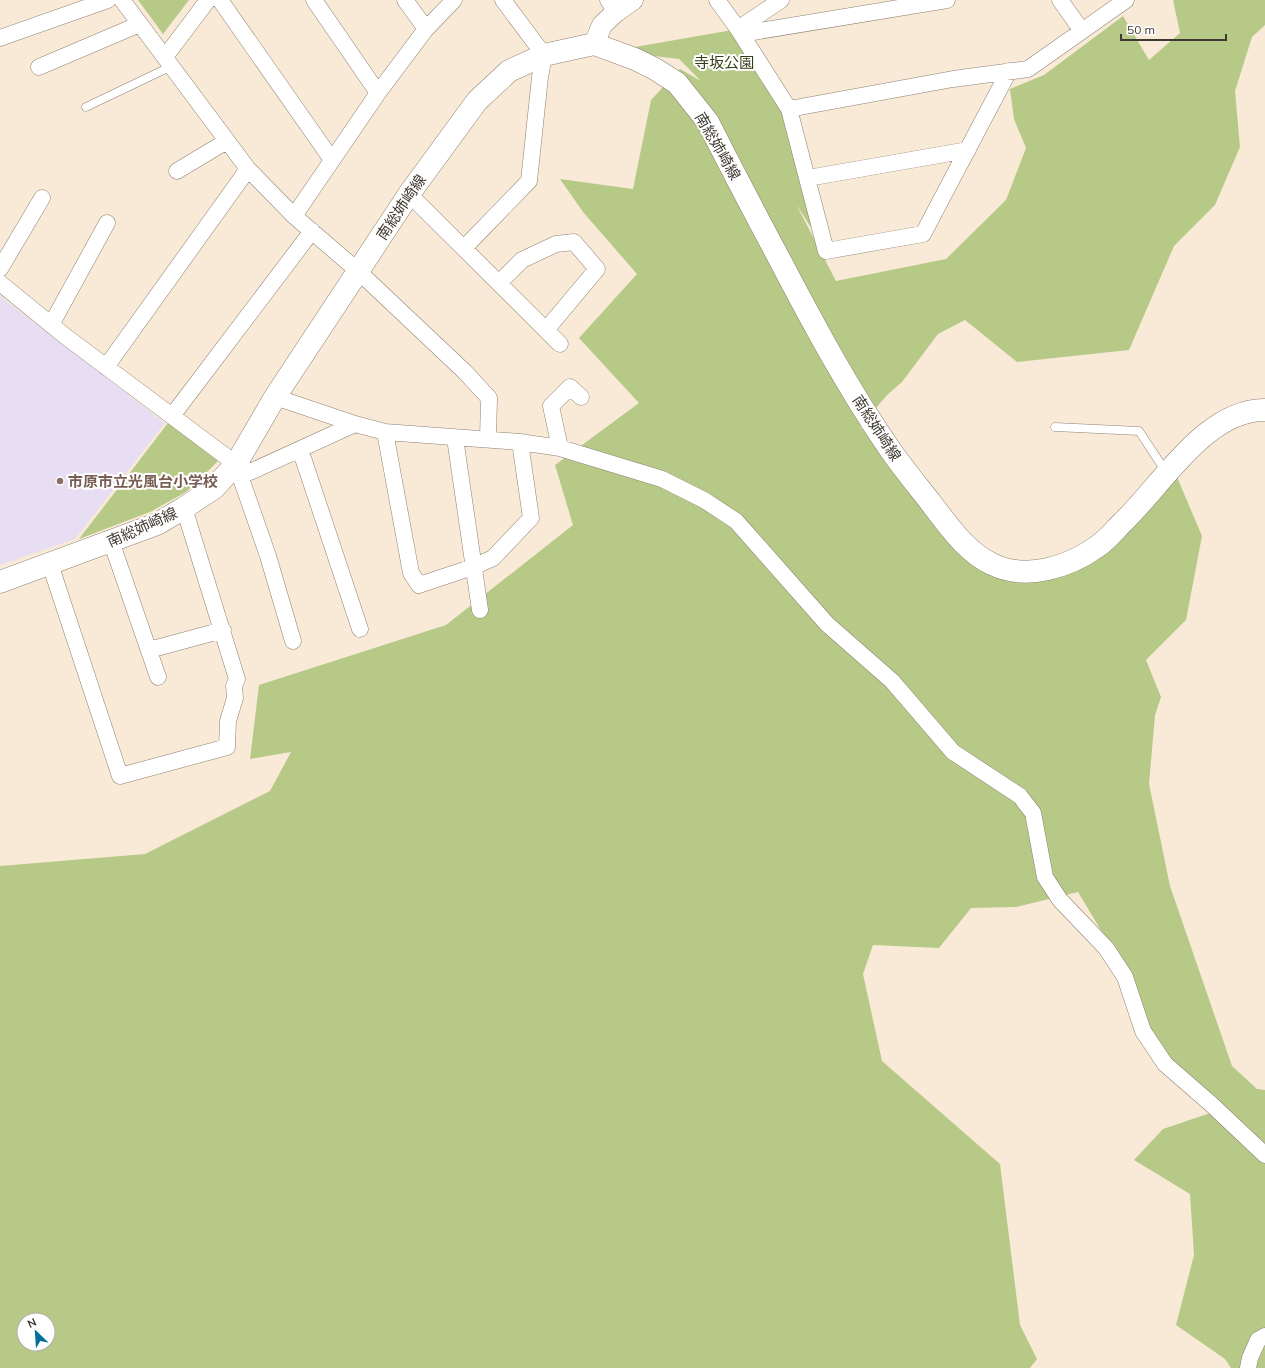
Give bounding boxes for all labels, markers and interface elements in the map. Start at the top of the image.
scale bar [1121,16,1226,42]
text: 50 m [1127,22,1155,37]
park label: 寺坂公園 [694,53,754,72]
street label: 南総姉崎線 [691,109,745,183]
street label: 南総姉崎線 [372,171,430,243]
street label: 南総姉崎線 [849,391,905,465]
place label: 市原市立光風台小学校 [68,472,218,491]
marker: 市原市立光風台小学校 [55,476,65,486]
street label: 南総姉崎線 [104,503,180,551]
north arrow [16,1312,56,1352]
text: N [25,1315,38,1331]

